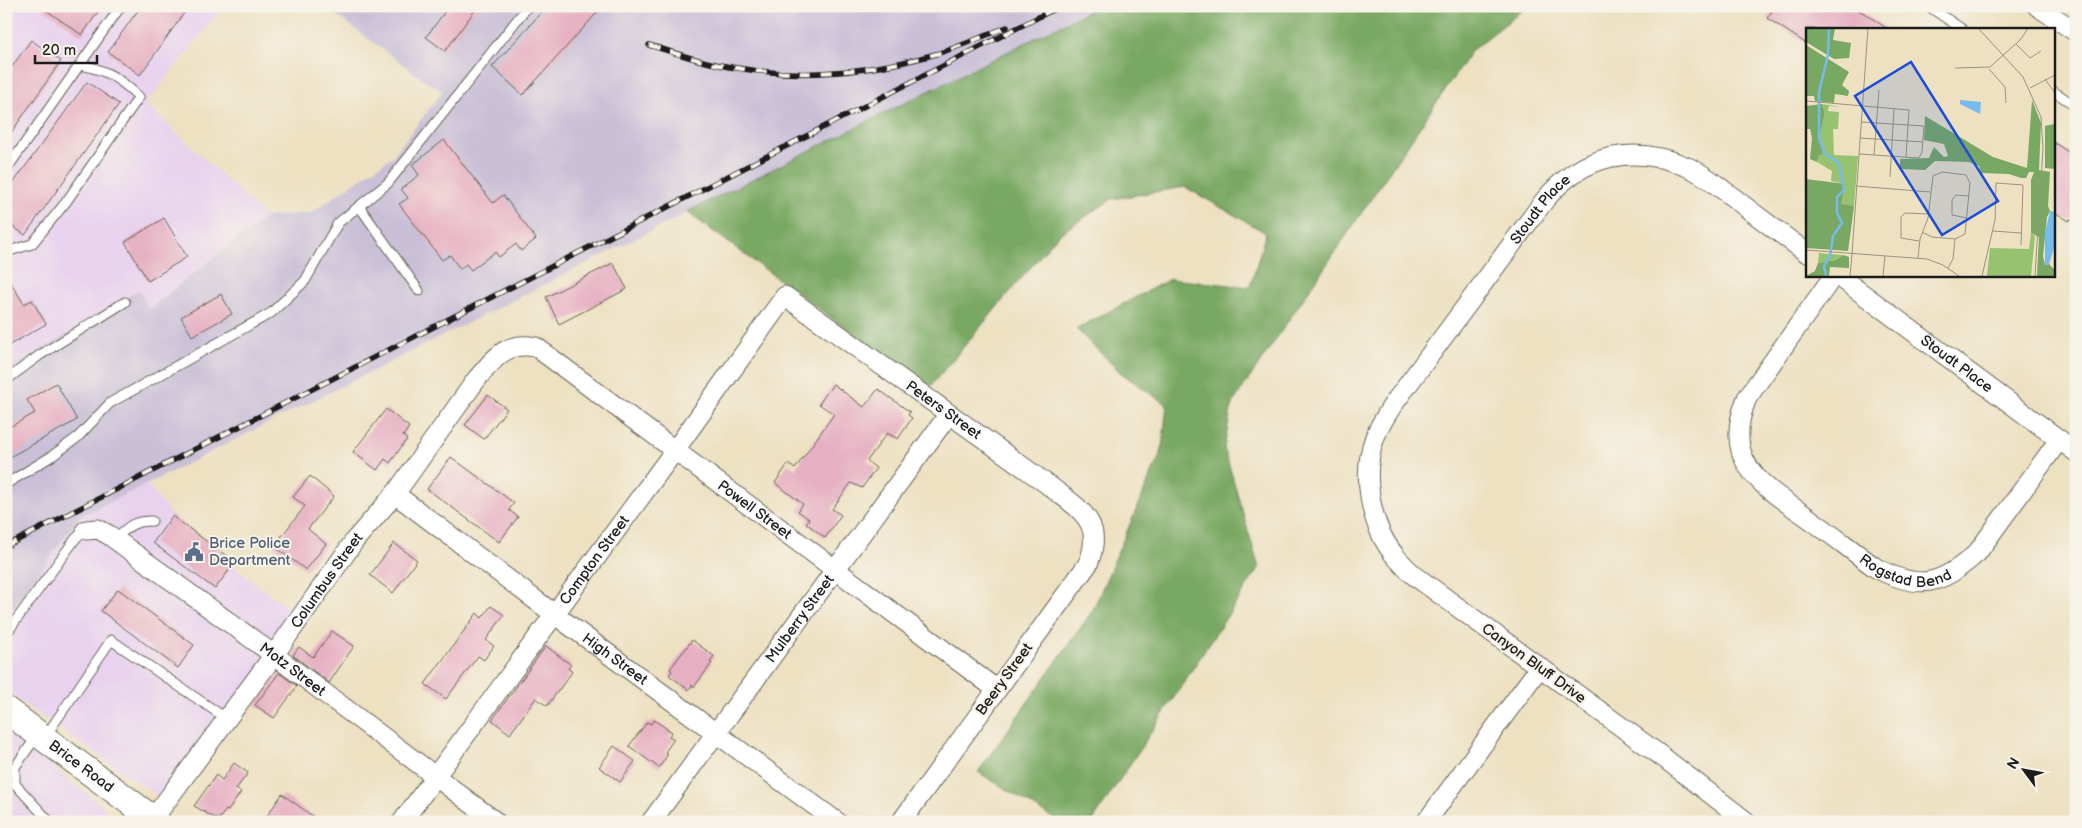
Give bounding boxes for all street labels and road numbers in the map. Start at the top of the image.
street label: Stoudt Place [1506,170,1575,248]
street label: Stoudt Place [1917,331,1996,397]
street label: Peters Street [902,377,985,444]
street label: Powell Street [713,476,796,544]
street label: Compton Street [556,511,634,609]
street label: Columbus Street [287,529,367,632]
street label: Rogstad Bend [1855,550,1955,592]
street label: Mulberry Street [762,571,839,667]
street label: Canyon Bluff Drive [1478,619,1590,708]
street label: High Street [578,629,652,690]
street label: Motz Street [255,639,330,701]
street label: Beery Street [972,639,1037,719]
street label: Brice Road [45,736,118,797]

